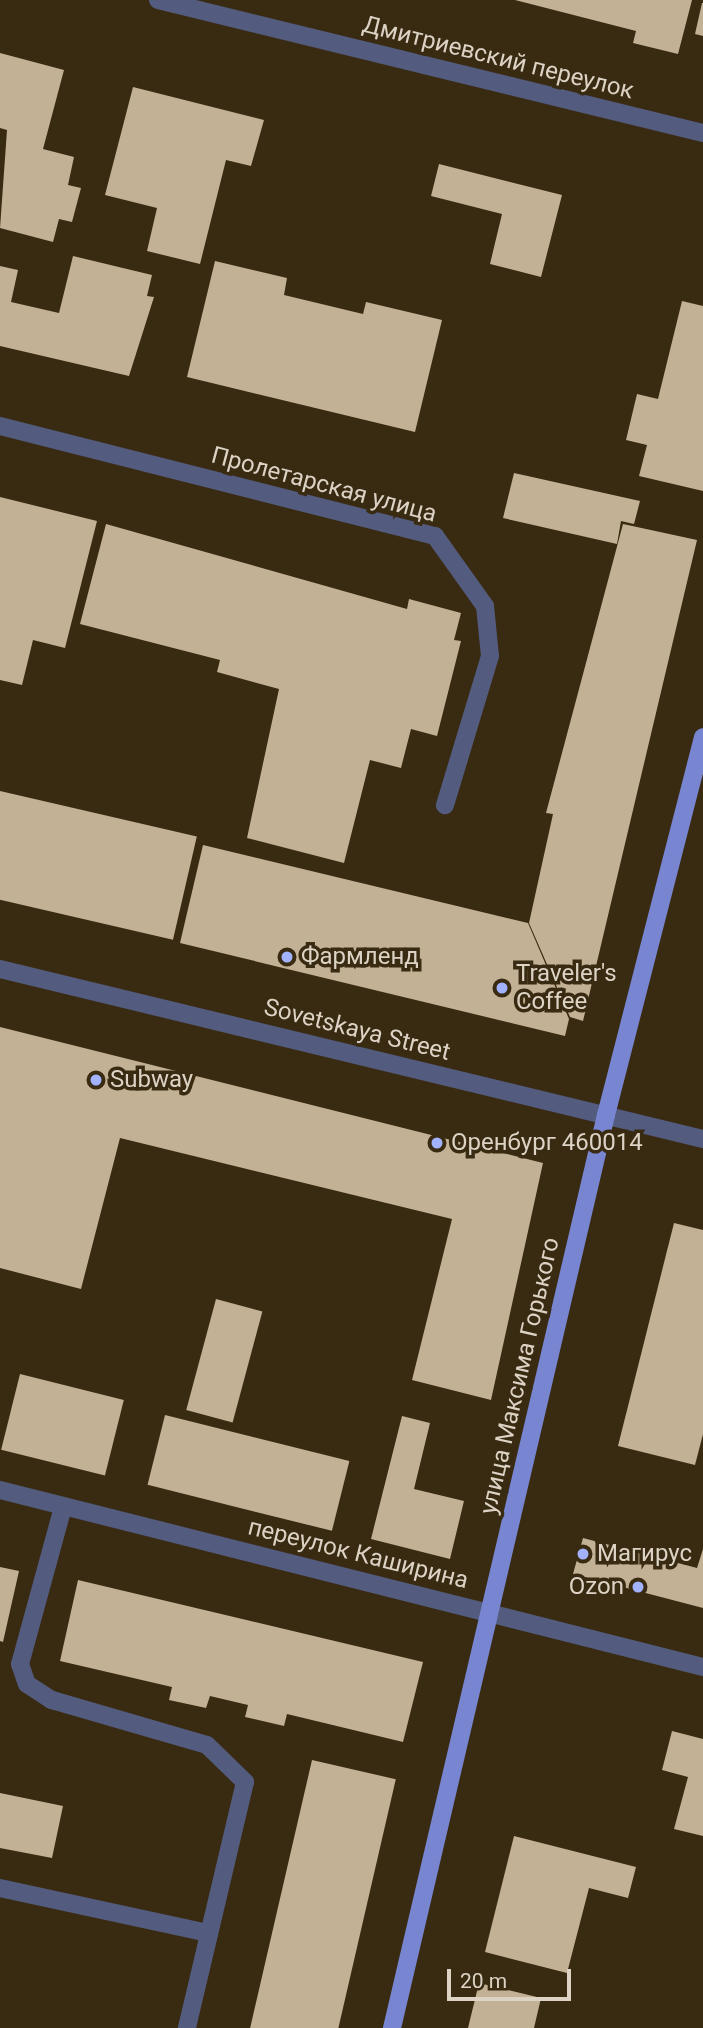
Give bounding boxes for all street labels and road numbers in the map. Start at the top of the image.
street label: Дмитриевский переулок [360,10,636,106]
street label: Пролетарская улица [208,441,440,529]
street label: Sovetskaya Street [261,993,453,1067]
street label: улица Максима Горького [474,1235,566,1517]
street label: переулок Каширина [245,1513,471,1595]

